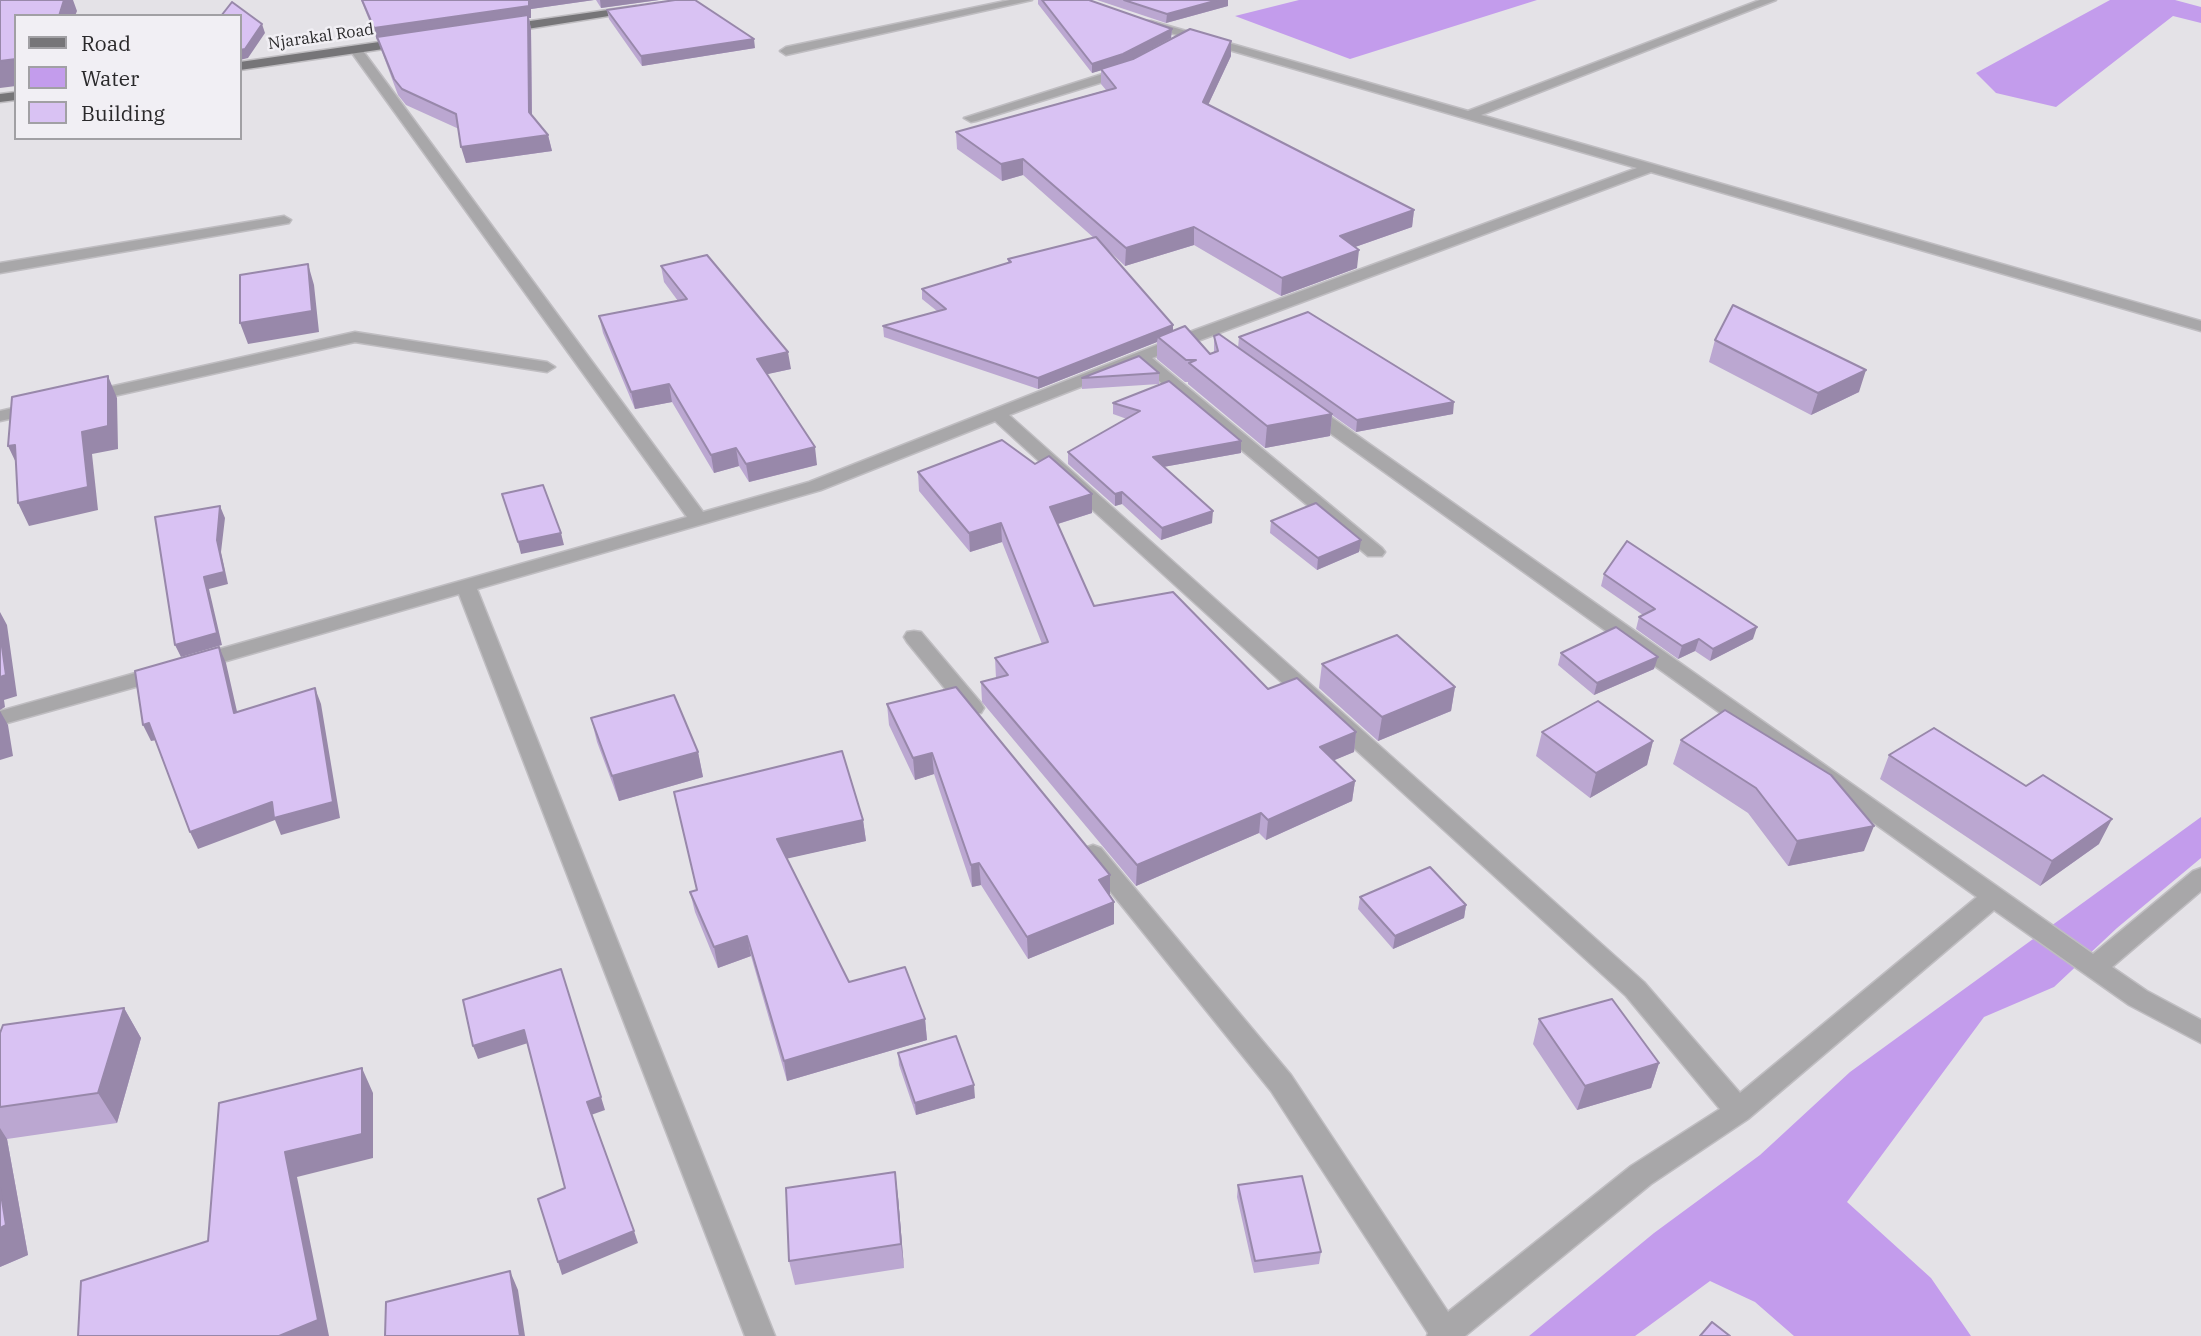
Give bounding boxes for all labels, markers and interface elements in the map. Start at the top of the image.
legend [14,14,242,140]
street label: Njarakal Road [267,20,375,54]
text: Road [81,29,131,57]
text: Water [81,64,139,92]
text: Building [81,99,165,127]

